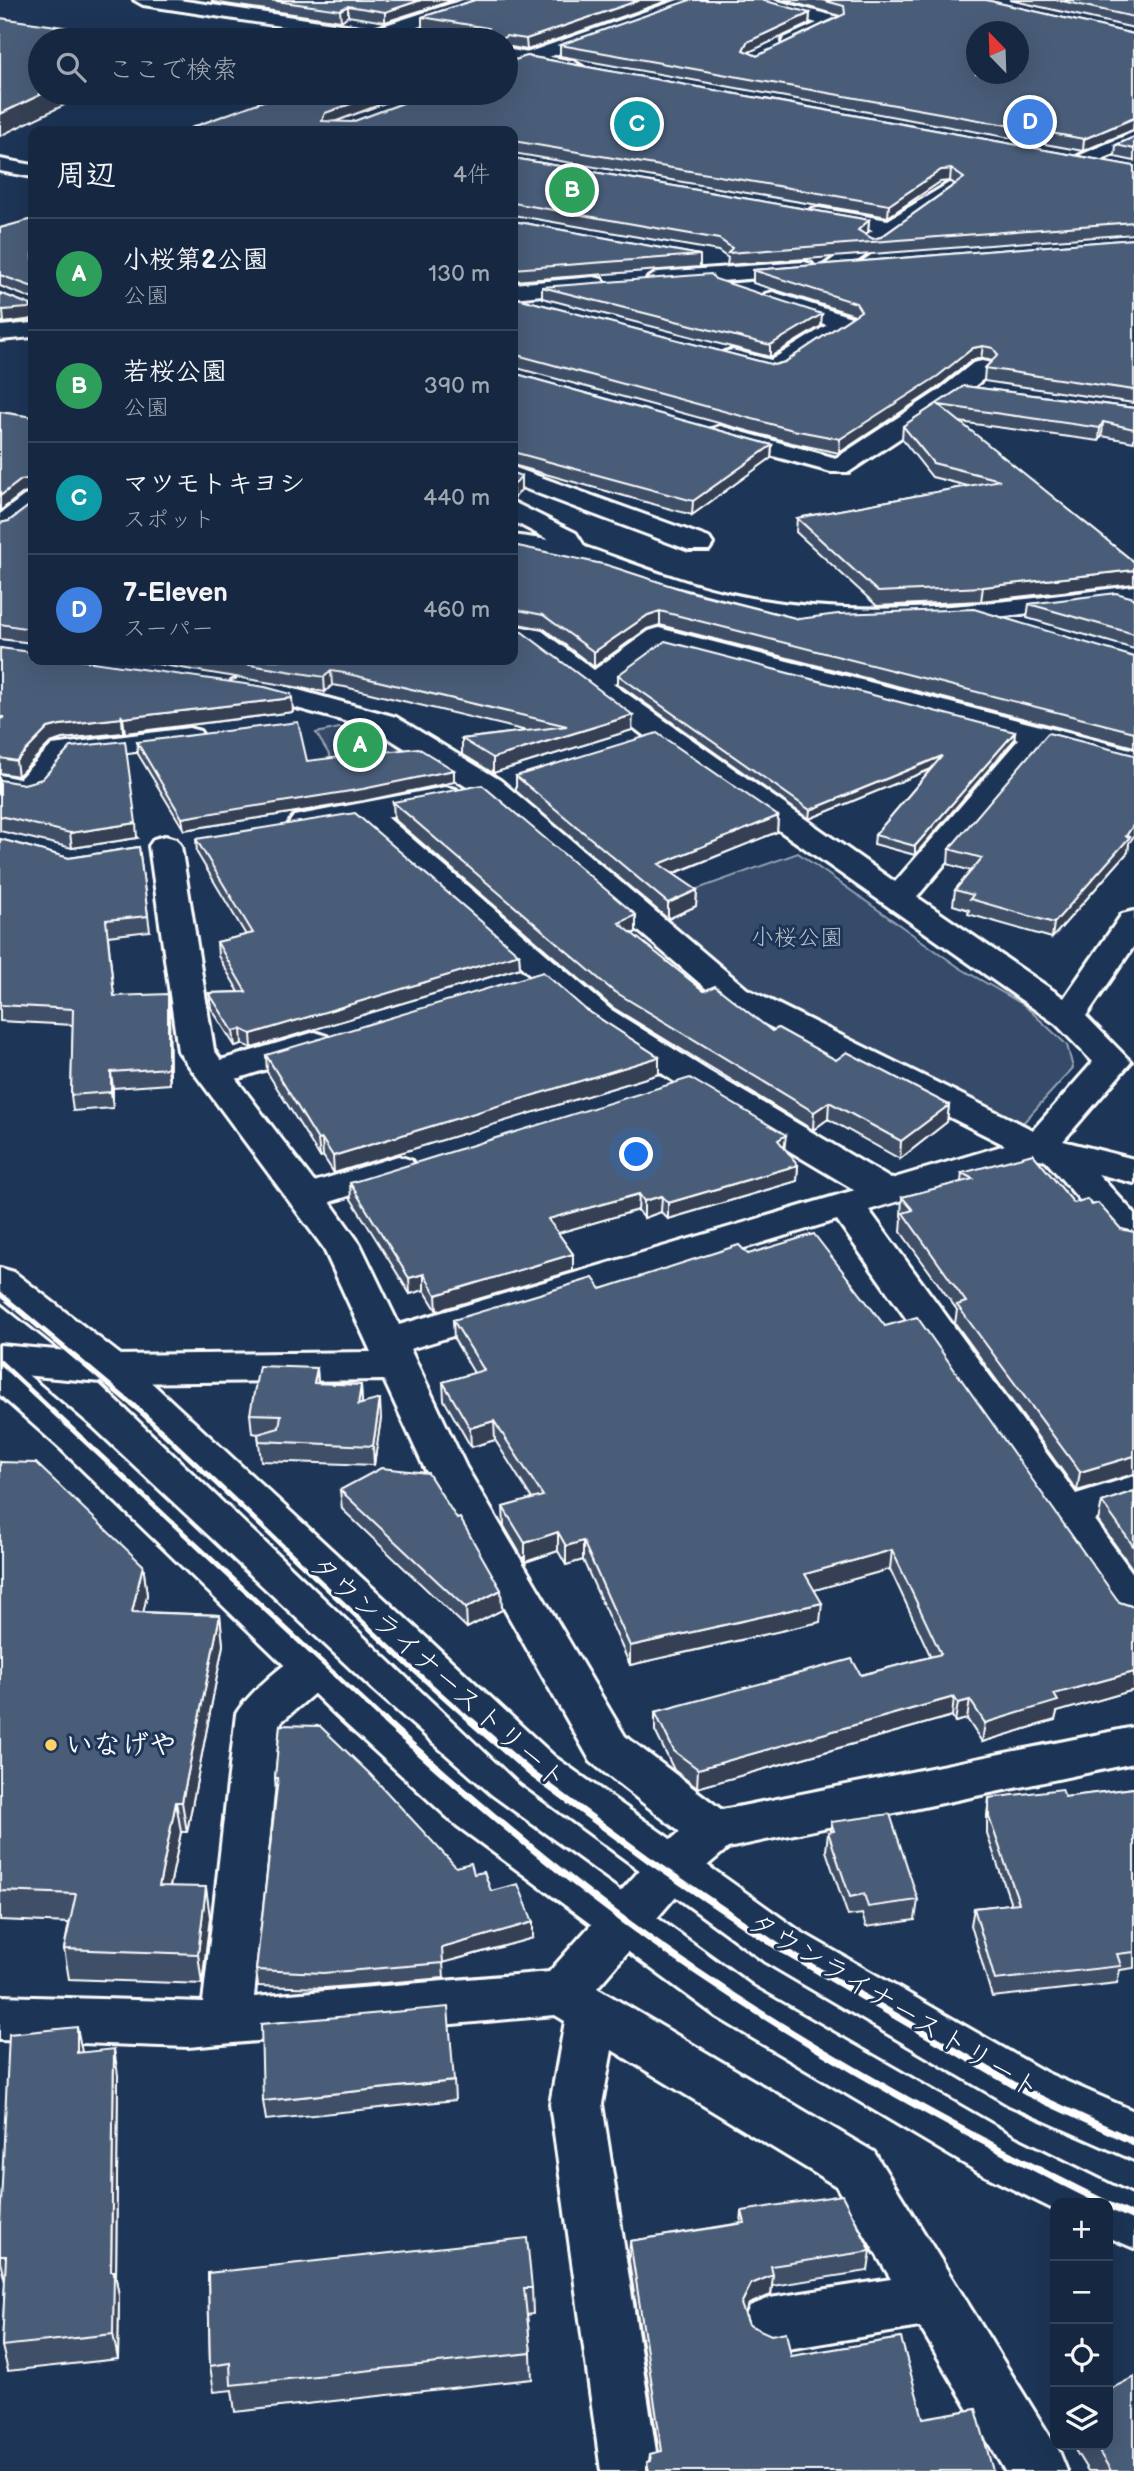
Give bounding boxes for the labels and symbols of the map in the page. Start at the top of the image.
north arrow [966,21,1029,84]
pin: D [1007,96,1053,148]
pin: C [614,98,660,150]
pin: B [549,164,595,216]
pin: A [337,719,383,771]
park label: 小桜公園 [751,924,843,952]
your location [619,1137,653,1171]
street label: タウンライナーストリート [303,1549,573,1797]
place label: いなげや [65,1729,177,1762]
marker: いなげや [43,1737,59,1753]
street label: タウンライナーストリート [742,1906,1046,2106]

